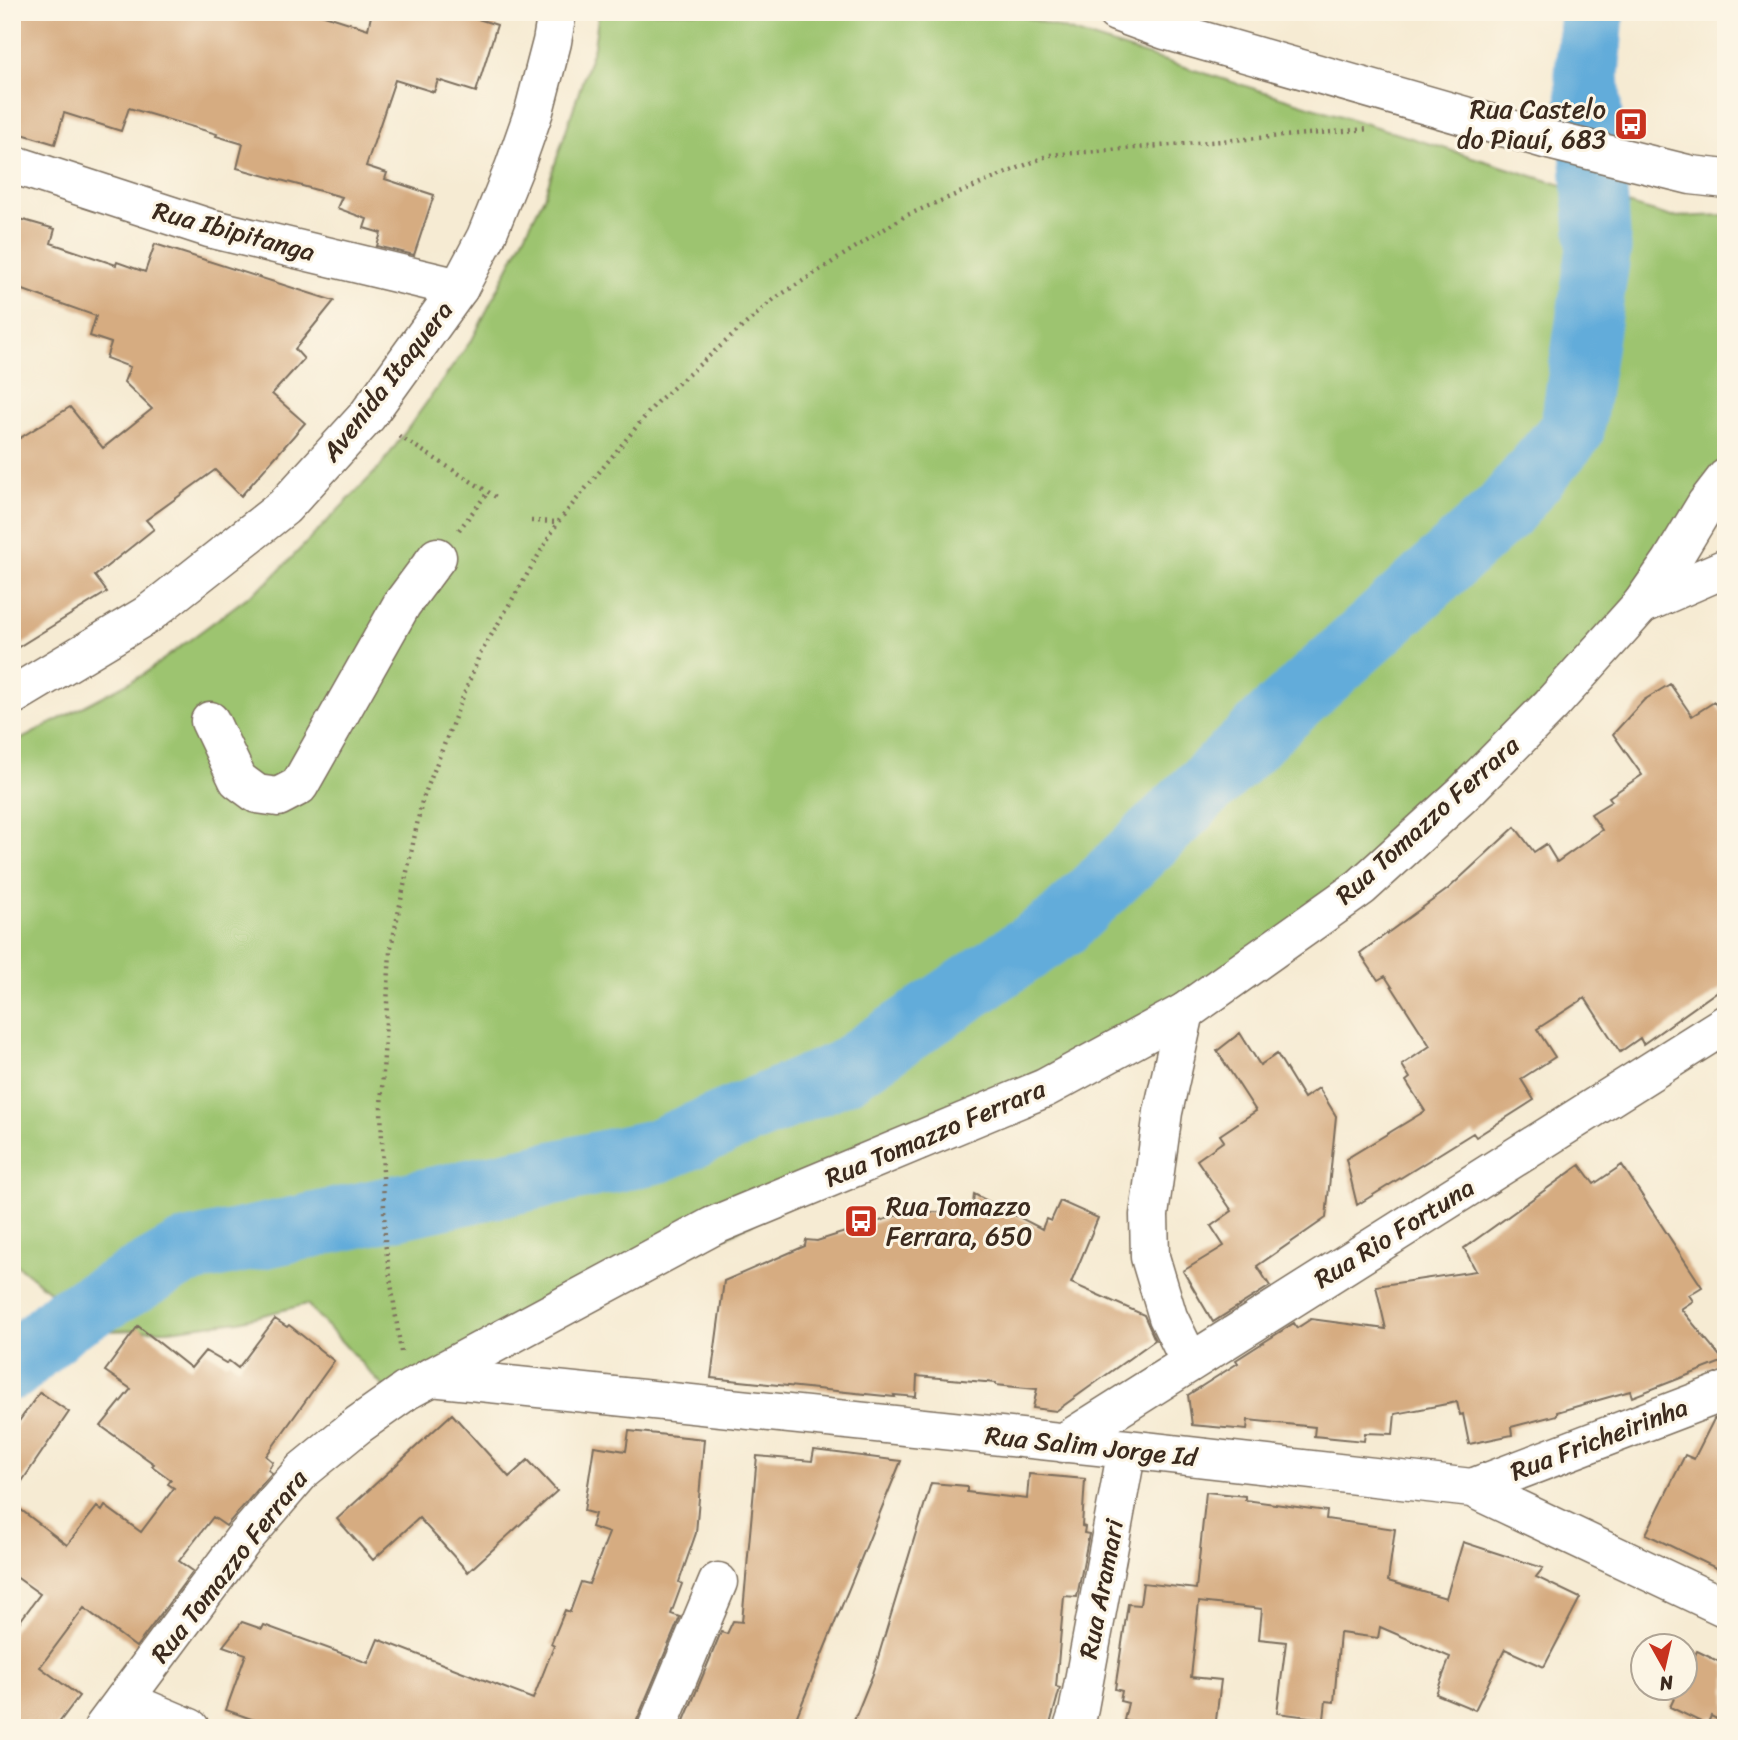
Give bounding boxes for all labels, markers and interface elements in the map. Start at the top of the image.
place label: Rua Castelo do Piauí, 683 [1457,86,1606,162]
bus stop icon: Rua Castelo do Piauí, 683 [1612,105,1650,143]
street label: Rua Ibipitanga [148,187,320,275]
street label: Avenida Itaquera [308,290,465,473]
street label: Rua Tomazzo Ferrara [1324,723,1531,916]
street label: Rua Tomazzo Ferrara [817,1065,1054,1200]
street label: Rua Rio Fortuna [1304,1165,1484,1301]
place label: Rua Tomazzo Ferrara, 650 [886,1183,1032,1259]
bus stop icon: Rua Tomazzo Ferrara, 650 [842,1202,880,1240]
street label: Rua Fricheirinha [1503,1384,1695,1494]
street label: Rua Salim Jorge Id [983,1412,1201,1480]
street label: Rua Tomazzo Ferrara [138,1458,320,1673]
street label: Rua Aramari [1065,1515,1137,1663]
north arrow [1630,1632,1700,1702]
text: N [1657,1666,1676,1701]

